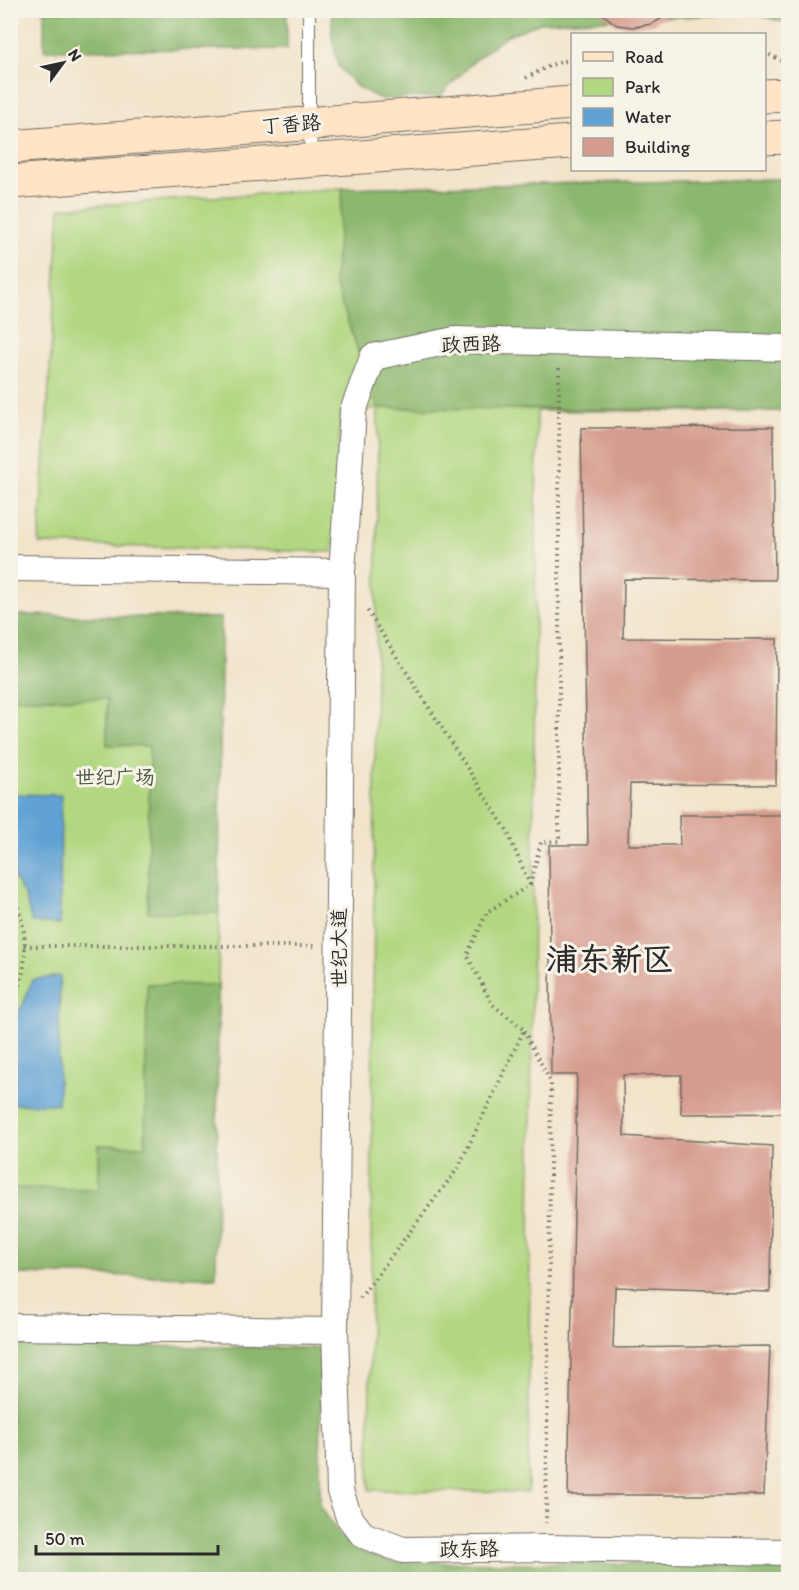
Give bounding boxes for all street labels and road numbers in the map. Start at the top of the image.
street label: 丁香路 [260,110,323,138]
street label: 政西路 [441,331,502,357]
street label: 世纪大道 [327,908,351,988]
street label: 政东路 [439,1536,500,1562]

